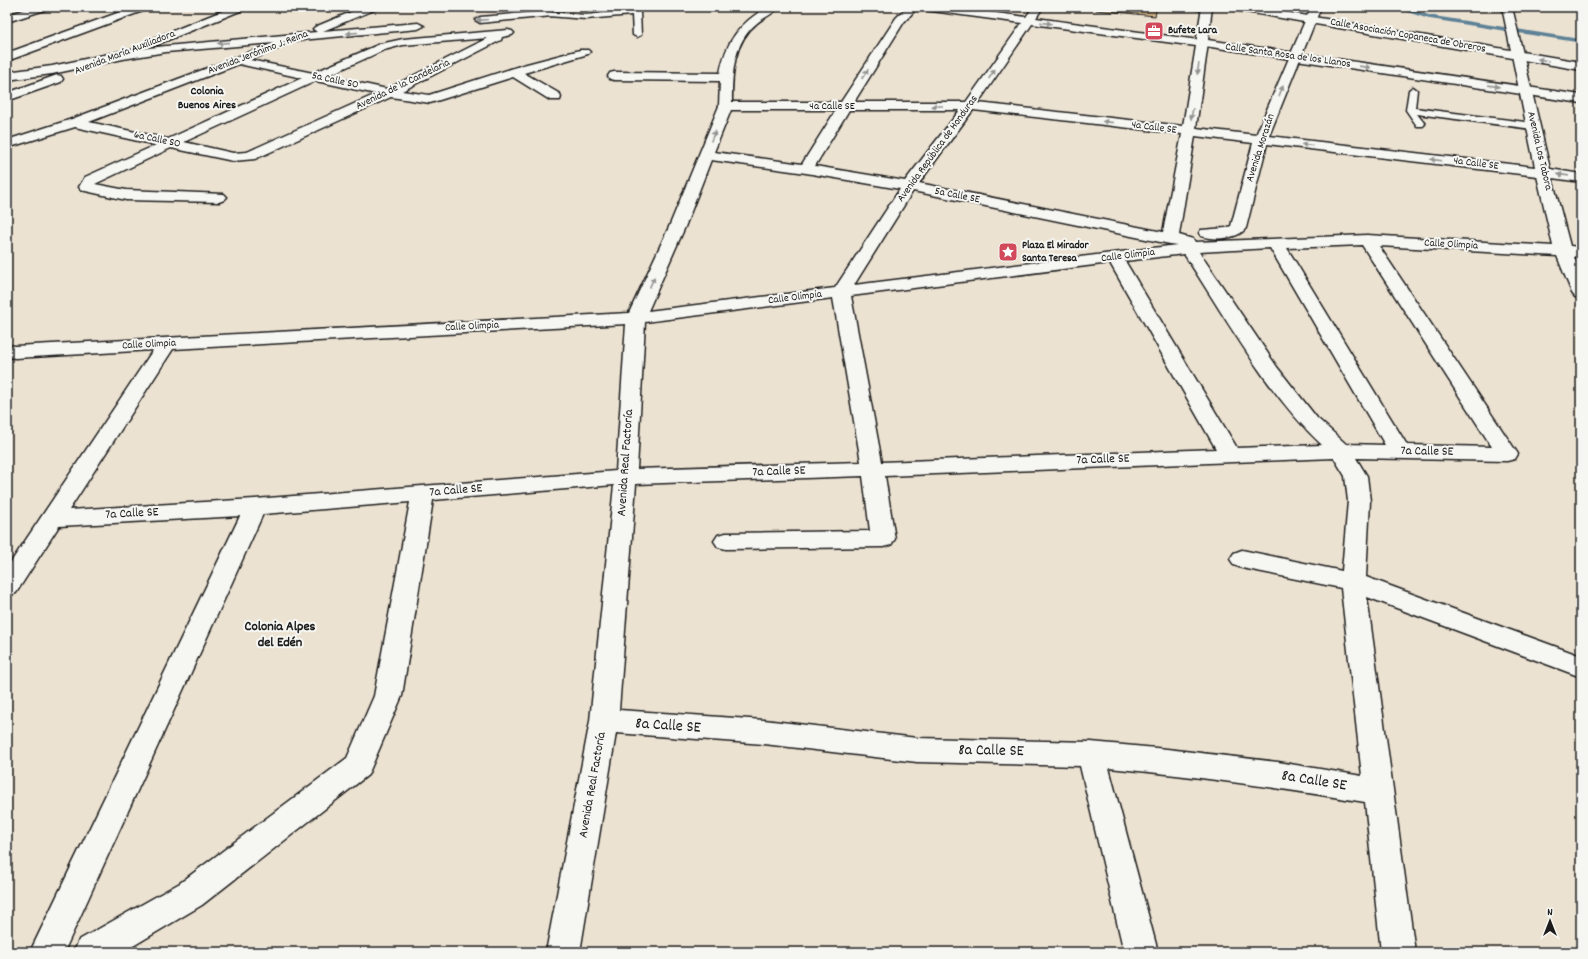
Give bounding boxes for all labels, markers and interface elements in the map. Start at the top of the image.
street label: Calle Asociación Copaneca de Obreros [1329,14,1488,58]
one-way arrow [476,17,488,23]
one-way arrow [1040,20,1052,26]
office icon: Bufete Lara [1143,20,1165,42]
place label: Bufete Lara [1168,23,1218,39]
street label: Avenida María Auxiliadora [72,26,178,80]
street label: Avenida Jerónimo J. Reina [206,26,311,79]
one-way arrow [346,29,358,36]
one-way arrow [217,39,229,46]
street label: Calle Santa Rosa de los Llanos [1224,39,1352,73]
street label: Avenida de la Candelaria [353,55,453,115]
one-way arrow [1536,56,1549,62]
one-way arrow [1195,63,1201,76]
one-way arrow [1359,64,1371,70]
street label: 5a Calle SO [310,68,360,94]
one-way arrow [861,69,869,79]
one-way arrow [988,69,996,79]
district label: Colonia Buenos Aires [178,83,236,114]
one-way arrow [1487,83,1500,89]
one-way arrow [1279,84,1285,96]
street label: Avenida República de Honduras [894,92,983,206]
street label: 4a Calle SE [809,99,855,115]
one-way arrow [930,103,943,109]
one-way arrow [1189,108,1195,120]
street label: Avenida Los Tabora [1522,110,1556,193]
street label: Avenida Morazán [1242,112,1280,184]
street label: 4a Calle SE [1131,117,1177,139]
one-way arrow [1102,119,1114,126]
street label: 6a Calle SO [132,127,182,153]
one-way arrow [711,130,717,142]
one-way arrow [1301,142,1313,148]
street label: 4a Calle SE [1453,153,1499,175]
one-way arrow [1430,156,1442,163]
one-way arrow [1556,172,1569,178]
street label: 5a Calle SE [933,184,981,208]
street label: Calle Olimpia [1424,236,1479,254]
place label: Plaza El Mirador Santa Teresa [1022,238,1090,267]
place icon: Plaza El Mirador Santa Teresa [997,241,1019,263]
street label: Calle Olimpia [1100,245,1157,267]
one-way arrow [649,276,655,288]
street label: Calle Olimpia [767,287,824,309]
street label: Calle Olimpia [445,318,500,336]
street label: Calle Olimpia [122,336,177,354]
street label: Avenida Real Factoría [613,408,639,517]
street label: 7a Calle SE [1400,442,1454,462]
street label: 7a Calle SE [1076,450,1130,470]
street label: 7a Calle SE [752,462,806,482]
street label: 7a Calle SE [429,479,483,503]
street label: 7a Calle SE [105,503,159,525]
district label: Colonia Alpes del Edén [245,617,316,653]
street label: 8a Calle SE [634,712,702,740]
street label: Avenida Real Factoría [574,730,612,839]
street label: 8a Calle SE [958,739,1025,763]
street label: 8a Calle SE [1280,765,1349,798]
north arrow [1530,901,1570,941]
text: N [1547,905,1553,921]

